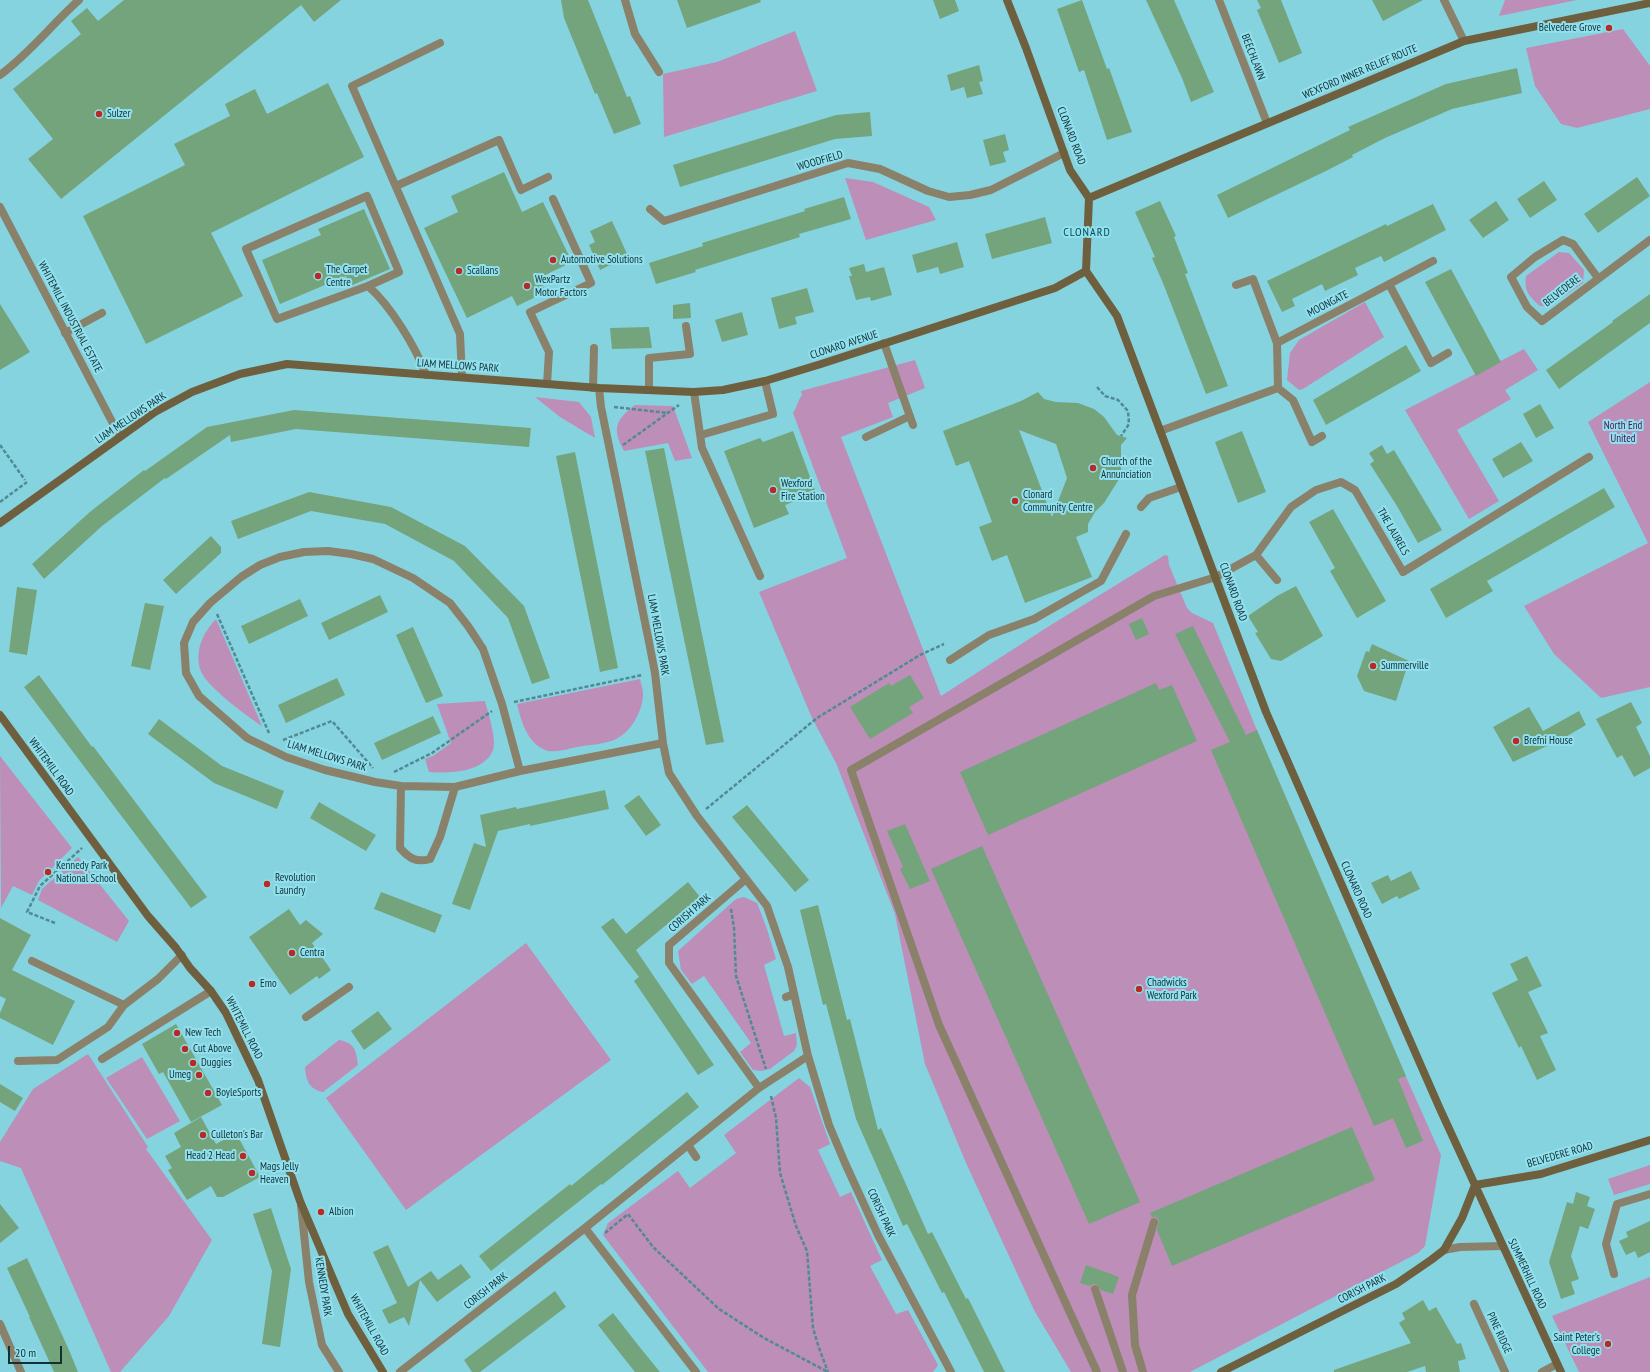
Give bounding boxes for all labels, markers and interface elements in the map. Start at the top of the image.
place label: Belvedere Grove [1539,21,1601,35]
marker: Belvedere Grove [1604,23,1614,33]
street label: BEECHLAWN [1238,32,1268,82]
street label: WEXFORD INNER RELIEF ROUTE [1301,42,1419,102]
street label: CLONARD ROAD [1054,105,1088,167]
place label: Sulzer [107,107,130,121]
marker: Sulzer [94,109,104,119]
street label: WOODFIELD [795,148,845,174]
district label: CLONARD [1063,226,1111,240]
place label: Automotive Solutions [561,253,643,267]
marker: Automotive Solutions [548,255,558,265]
street label: WHITEMILL INDUSTRIAL ESTATE [35,259,105,375]
place label: The Carpet Centre [326,263,367,289]
place label: Scallans [467,264,498,278]
marker: Scallans [454,266,464,276]
marker: The Carpet Centre [313,271,323,281]
street label: BELVEDERE [1541,272,1583,310]
place label: WexPartz Motor Factors [535,273,587,299]
marker: WexPartz Motor Factors [522,281,532,291]
street label: MOONGATE [1305,288,1351,320]
street label: CLONARD AVENUE [808,328,880,362]
street label: LIAM MELLOWS PARK [416,357,500,375]
street label: LIAM MELLOWS PARK [93,389,169,447]
park label: North End United [1604,419,1642,445]
place label: Church of the Annunciation [1101,455,1152,481]
marker: Church of the Annunciation [1088,463,1098,473]
place label: Wexford Fire Station [781,477,825,503]
marker: Wexford Fire Station [768,485,778,495]
place label: Clonard Community Centre [1023,488,1093,514]
marker: Clonard Community Centre [1010,496,1020,506]
street label: THE LAURELS [1374,506,1412,558]
street label: CLONARD ROAD [1216,561,1250,623]
street label: LIAM MELLOWS PARK [644,593,672,677]
place label: Summerville [1381,659,1429,673]
marker: Summerville [1368,661,1378,671]
place label: Brefni House [1524,734,1573,748]
street label: WHITEMILL ROAD [26,736,76,798]
marker: Brefni House [1511,736,1521,746]
street label: LIAM MELLOWS PARK [286,738,368,774]
place label: Kennedy Park National School [56,859,116,885]
street label: CLONARD ROAD [1338,859,1374,921]
marker: Kennedy Park National School [43,867,53,877]
place label: Revolution Laundry [275,871,316,897]
marker: Revolution Laundry [262,879,272,889]
street label: CORISH PARK [666,891,714,935]
place label: Centra [300,946,325,960]
marker: Centra [287,948,297,958]
place label: Chadwicks Wexford Park [1147,976,1197,1002]
place label: Emo [260,977,277,991]
marker: Emo [247,979,257,989]
marker: Chadwicks Wexford Park [1134,984,1144,994]
street label: WHITEMILL ROAD [223,995,265,1061]
place label: New Tech [185,1026,221,1040]
marker: New Tech [172,1028,182,1038]
place label: Cut Above [193,1042,231,1056]
marker: Cut Above [180,1044,190,1054]
place label: Duggies [201,1056,232,1070]
marker: Duggies [188,1058,198,1068]
place label: Umeg [169,1068,191,1082]
marker: Umeg [194,1070,204,1080]
place label: BoyleSports [216,1086,261,1100]
marker: BoyleSports [203,1088,213,1098]
place label: Culleton's Bar [211,1128,263,1142]
marker: Culleton's Bar [198,1130,208,1140]
street label: BELVEDERE ROAD [1526,1139,1594,1171]
place label: Head 2 Head [186,1149,235,1163]
marker: Head 2 Head [238,1151,248,1161]
place label: Mags Jelly Heaven [260,1160,299,1186]
marker: Mags Jelly Heaven [247,1168,257,1178]
street label: CORISH PARK [864,1187,898,1239]
place label: Albion [329,1205,354,1219]
marker: Albion [316,1207,326,1217]
street label: SUMMERHILL ROAD [1505,1237,1549,1311]
street label: KENNEDY PARK [312,1256,334,1318]
street label: CORISH PARK [461,1270,511,1312]
street label: CORISH PARK [1336,1271,1388,1307]
street label: WHITEMILL ROAD [347,1292,391,1358]
street label: PINE RIDGE [1484,1310,1514,1356]
place label: Saint Peter's College [1554,1331,1600,1357]
scale bar [10,1338,64,1364]
marker: Saint Peter's College [1603,1339,1613,1349]
text: 20 m [15,1345,36,1360]

